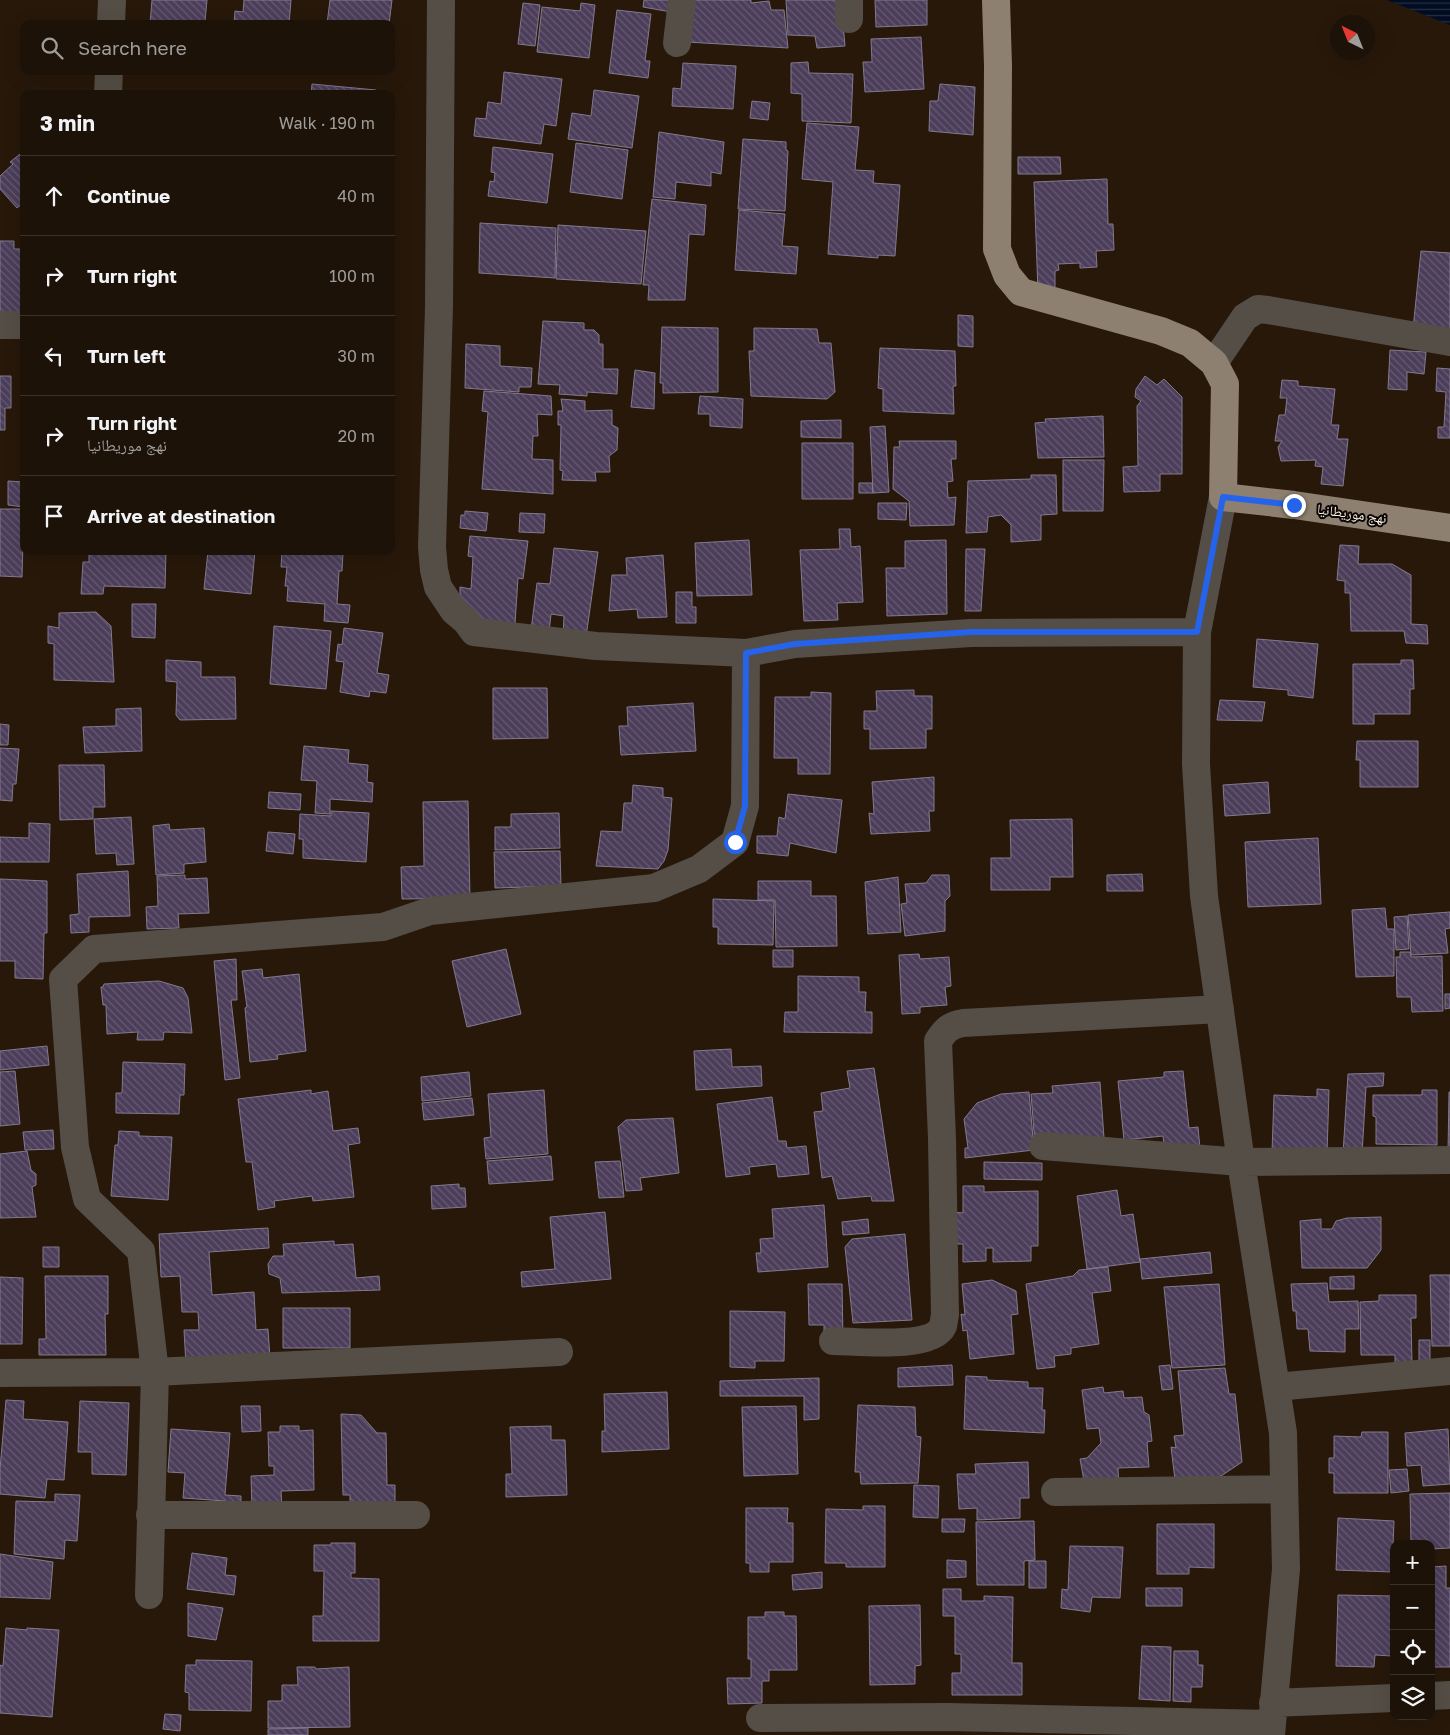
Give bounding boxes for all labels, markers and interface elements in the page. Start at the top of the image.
north arrow [1330,15,1375,60]
search box [20,20,395,75]
icon: search [38,34,66,62]
text: Search here [78,36,187,59]
text: 3 min [40,110,95,136]
text: Walk · 190 m [279,113,375,133]
icon: ahead [40,182,68,210]
text: Continue [87,184,170,207]
text: 40 m [337,186,375,206]
icon: right [40,262,68,290]
text: Turn right [87,264,177,287]
text: 100 m [329,266,375,286]
icon: left [40,342,68,370]
text: Turn left [87,344,166,367]
text: 30 m [338,346,375,366]
text: Turn right [87,411,177,434]
icon: right [40,422,68,450]
text: 20 m [338,426,375,446]
text: نهج موريطانيا [87,435,167,455]
route end [1283,494,1306,517]
street label: نهج موريطانيا [1316,500,1388,528]
icon: arrive [40,502,68,530]
text: Arrive at destination [87,504,275,527]
route start [724,831,747,854]
map controls [1390,1540,1435,1720]
button: + [1390,1540,1435,1585]
button: − [1390,1585,1435,1630]
button: locate [1390,1630,1435,1675]
button: layers [1390,1675,1435,1720]

